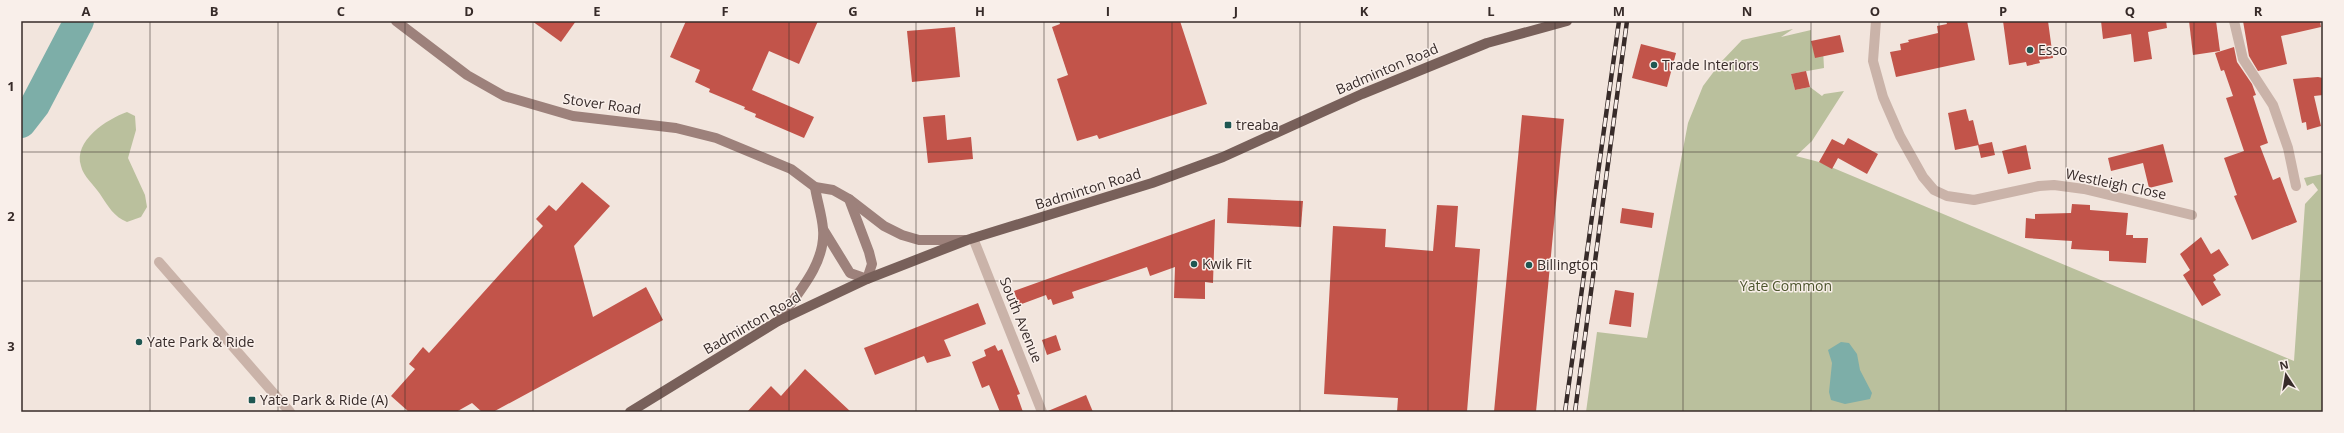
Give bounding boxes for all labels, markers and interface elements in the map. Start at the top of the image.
text: A [82,2,91,20]
text: B [210,2,219,20]
text: C [337,2,345,20]
text: D [464,2,474,20]
text: E [593,2,601,20]
text: F [721,2,729,20]
text: G [848,2,858,20]
text: H [975,2,985,20]
text: I [1106,2,1110,20]
text: J [1233,2,1238,20]
text: K [1360,2,1369,20]
text: L [1487,2,1495,20]
text: M [1613,2,1625,20]
text: N [1742,2,1752,20]
text: O [1870,2,1880,20]
text: P [1999,2,2007,20]
text: Q [2125,2,2135,20]
text: R [2254,2,2263,20]
street label: Badminton Road [1333,38,1441,99]
place label: Esso [2038,40,2068,59]
marker: Esso [2025,45,2035,55]
place label: Trade Interiors [1662,55,1759,74]
marker: Trade Interiors [1649,60,1659,70]
text: 1 [7,77,15,95]
street label: Stover Road [562,89,642,118]
place label: treaba [1236,115,1279,134]
marker: treaba [1223,120,1233,130]
street label: Badminton Road [1033,163,1143,214]
street label: Westleigh Close [2064,164,2168,203]
text: 2 [7,207,15,225]
place label: Kwik Fit [1202,254,1252,273]
place label: Billington [1537,255,1598,274]
marker: Kwik Fit [1189,259,1199,269]
marker: Billington [1524,260,1534,270]
street label: South Avenue [996,274,1047,366]
park label: Yate Common [1740,276,1832,295]
street label: Badminton Road [700,287,804,358]
place label: Yate Park & Ride [147,332,255,351]
text: 3 [7,337,15,355]
marker: Yate Park & Ride [134,337,144,347]
north arrow [2266,355,2306,395]
text: N [2278,356,2290,373]
place label: Yate Park & Ride (A) [260,390,388,409]
marker: Yate Park & Ride (A) [247,395,257,405]

